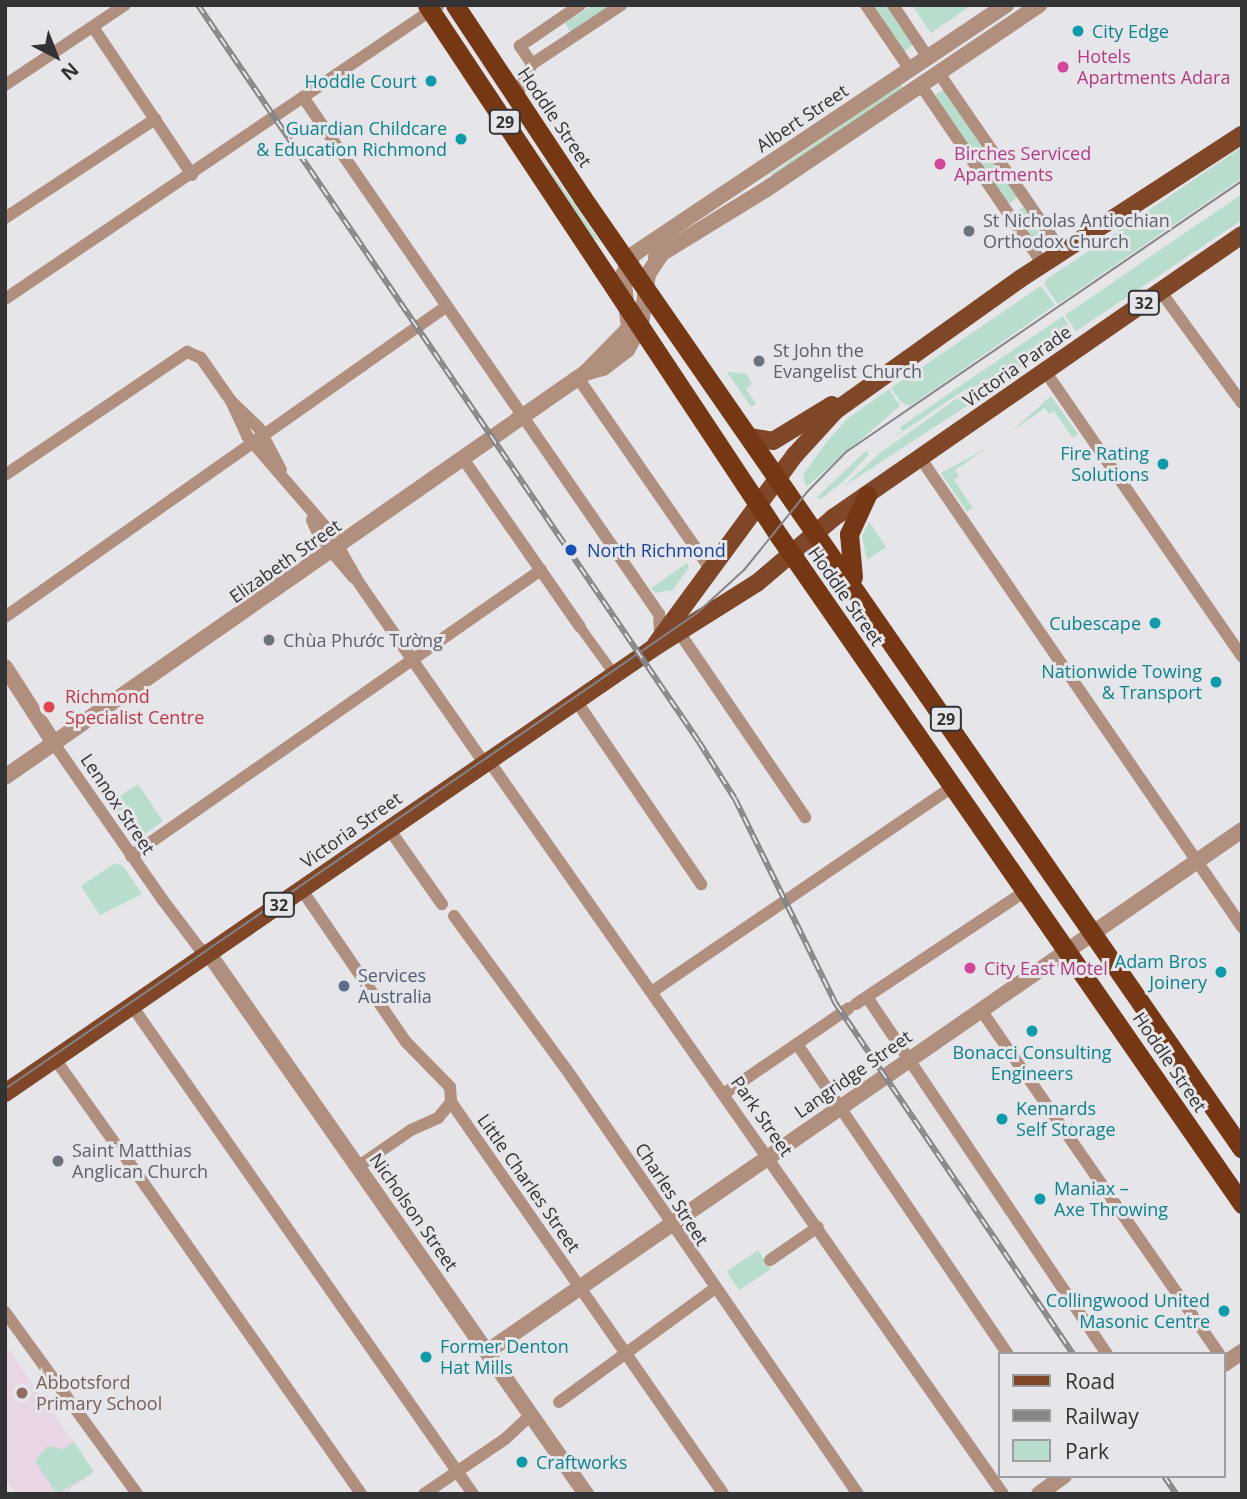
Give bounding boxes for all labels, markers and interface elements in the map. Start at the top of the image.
place label: City Edge [1092,20,1169,42]
north arrow [21,21,91,91]
marker: City Edge [1070,23,1086,39]
place label: Hotels Apartments Adara [1077,46,1230,88]
text: N [56,57,84,86]
marker: Hotels Apartments Adara [1055,59,1071,75]
street label: Hoddle Street [514,63,596,171]
place label: Hoddle Court [305,70,417,92]
marker: Hoddle Court [423,73,439,89]
street label: Albert Street [752,79,852,157]
road number: 29 [488,110,522,134]
place label: Guardian Childcare & Education Richmond [256,118,447,160]
marker: Guardian Childcare & Education Richmond [453,131,469,147]
place label: Birches Serviced Apartments [954,143,1091,186]
marker: Birches Serviced Apartments [932,156,948,172]
place label: St Nicholas Antiochian Orthodox Church [983,210,1170,252]
marker: St Nicholas Antiochian Orthodox Church [961,223,977,239]
road number: 32 [1126,290,1162,316]
street label: Victoria Parade [959,321,1075,411]
place label: St John the Evangelist Church [773,340,922,382]
marker: St John the Evangelist Church [751,353,767,369]
place label: Fire Rating Solutions [1060,443,1149,486]
marker: Fire Rating Solutions [1155,456,1171,472]
street label: Elizabeth Street [225,515,345,607]
place label: North Richmond [587,539,726,561]
marker: North Richmond [561,540,581,560]
street label: Hoddle Street [804,542,888,650]
place label: Cubescape [1049,612,1141,634]
marker: Cubescape [1147,615,1163,631]
place label: Chùa Phước Tường [283,629,443,651]
marker: Chùa Phước Tường [261,632,277,648]
place label: Nationwide Towing & Transport [1041,661,1202,704]
marker: Nationwide Towing & Transport [1208,674,1224,690]
place label: Richmond Specialist Centre [65,686,204,728]
marker: Richmond Specialist Centre [39,697,59,717]
road number: 29 [928,706,964,732]
street label: Lennox Street [76,750,160,858]
street label: Victoria Street [296,787,406,873]
road number: 32 [262,892,296,917]
place label: Adam Bros Joinery [1115,951,1207,993]
place label: City East Motel [984,957,1108,979]
marker: City East Motel [962,960,978,976]
marker: Adam Bros Joinery [1213,964,1229,980]
place label: Services Australia [358,965,432,1007]
marker: Services Australia [336,978,352,994]
street label: Hoddle Street [1129,1008,1211,1116]
marker: Bonacci Consulting Engineers [1024,1023,1040,1039]
street label: Langridge Street [790,1026,916,1122]
place label: Bonacci Consulting Engineers [952,1042,1112,1084]
street label: Park Street [727,1072,797,1160]
place label: Kennards Self Storage [1016,1098,1116,1140]
street label: Little Charles Street [473,1110,585,1256]
marker: Kennards Self Storage [994,1111,1010,1127]
street label: Charles Street [631,1139,713,1249]
place label: Saint Matthias Anglican Church [72,1140,208,1182]
street label: Nicholson Street [365,1149,463,1275]
marker: Saint Matthias Anglican Church [50,1153,66,1169]
place label: Maniax – Axe Throwing [1054,1178,1168,1220]
marker: Maniax – Axe Throwing [1032,1191,1048,1207]
place label: Collingwood United Masonic Centre [1046,1290,1210,1332]
marker: Collingwood United Masonic Centre [1216,1303,1232,1319]
place label: Former Denton Hat Mills [440,1336,569,1378]
marker: Former Denton Hat Mills [418,1349,434,1365]
legend [998,1352,1226,1478]
text: Road [1065,1367,1115,1395]
place label: Abbotsford Primary School [36,1372,162,1414]
marker: Abbotsford Primary School [14,1385,30,1401]
text: Railway [1065,1402,1139,1430]
text: Park [1065,1437,1109,1465]
place label: Craftworks [536,1451,627,1473]
marker: Craftworks [514,1454,530,1470]

